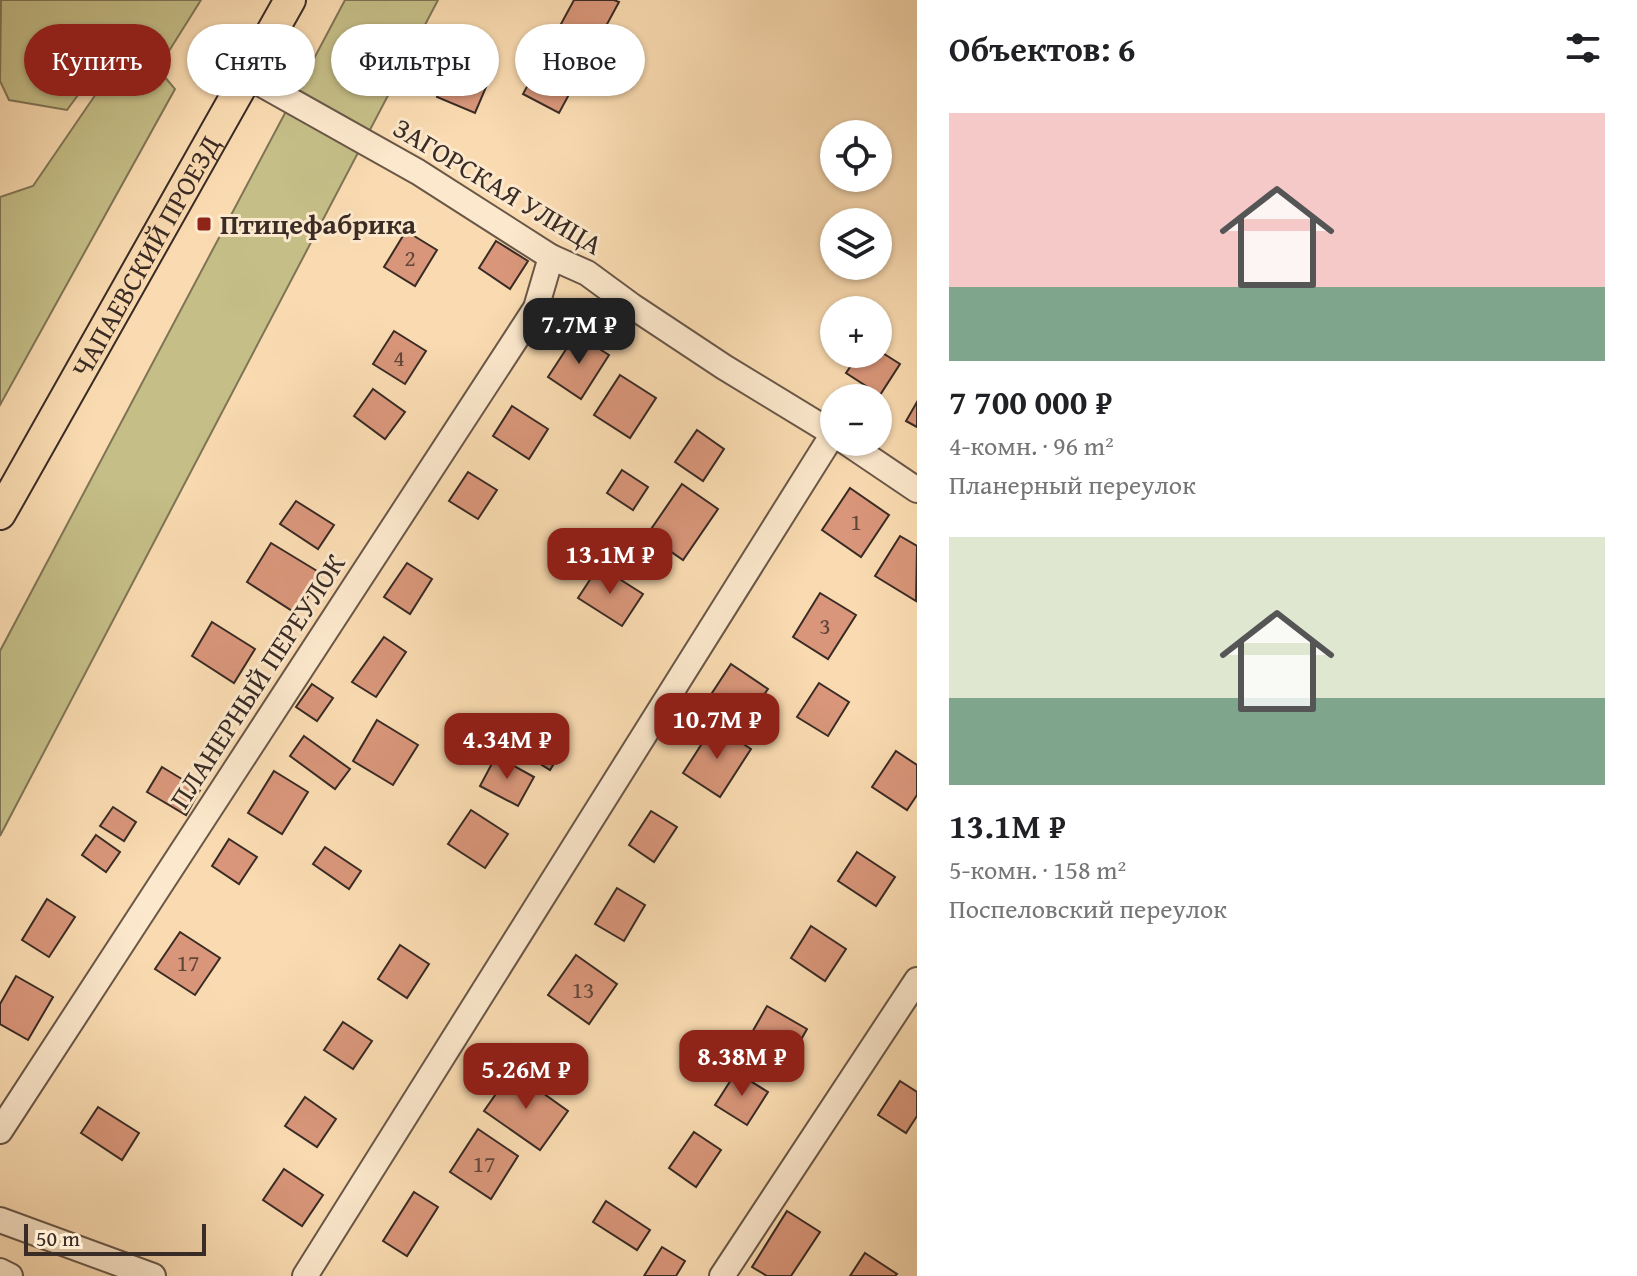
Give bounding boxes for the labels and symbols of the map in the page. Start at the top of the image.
street label: ЗАГОРСКАЯ УЛИЦА [386,107,611,264]
street label: ЧАПАЕВСКИЙ ПРОЕЗД [60,127,230,385]
place label: Птицефабрика [220,203,417,244]
marker: Птицефабрика [195,215,213,233]
house number: 2 [404,240,416,275]
pin: 7.7M ₽ [514,298,644,366]
house number: 4 [393,340,405,375]
house number: 1 [850,504,862,539]
pin: 13.1M ₽ [536,528,684,596]
street label: ПЛАНЕРНЫЙ ПЕРЕУЛОК [159,545,354,816]
house number: 3 [819,608,831,643]
pin: 10.7M ₽ [643,693,791,761]
pin: 4.34M ₽ [433,713,581,781]
house number: 17 [176,945,200,980]
house number: 13 [571,972,595,1007]
pin: 8.38M ₽ [668,1030,816,1098]
pin: 5.26M ₽ [452,1043,600,1111]
house number: 17 [472,1146,496,1181]
scale bar [24,1220,206,1256]

